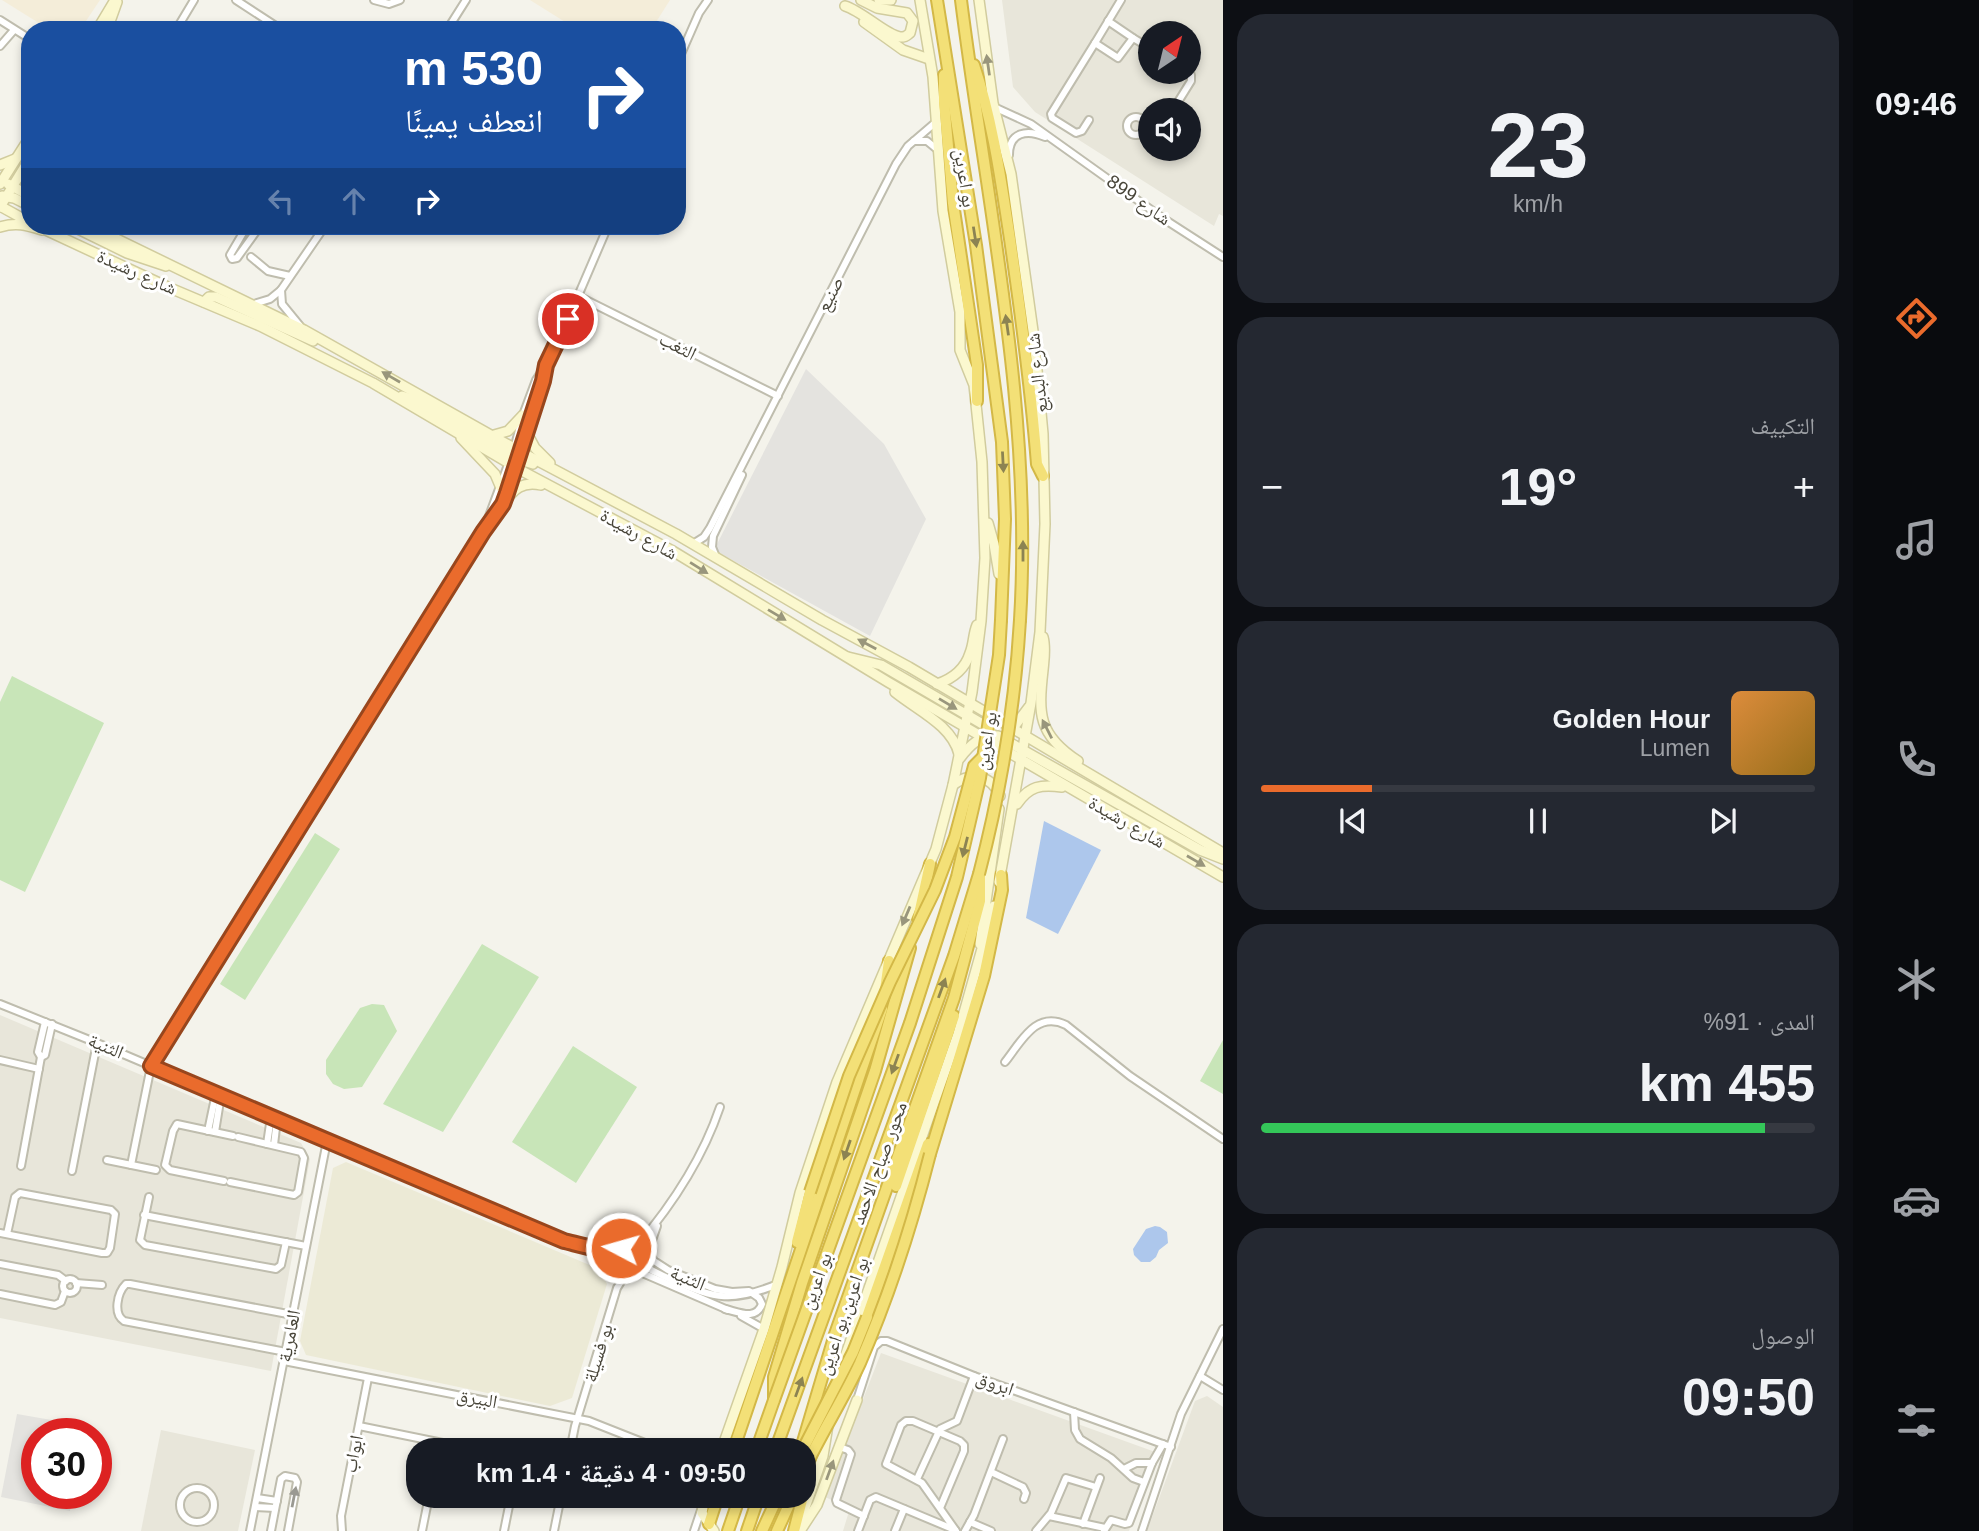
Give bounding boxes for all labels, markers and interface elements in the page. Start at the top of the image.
north arrow [1138,21,1200,84]
map controls [1138,21,1201,161]
text: 530 m [404,41,543,95]
icon: right [567,49,658,140]
one-way arrow [982,54,993,76]
text: 09:46 [1875,86,1957,122]
text: 23 [1487,95,1589,196]
button: sound [1138,98,1201,161]
text: انعطف يمينًا [405,103,543,139]
street label: بو اعرين [949,147,980,209]
street label: شارع 899 [1102,170,1175,230]
icon: left [262,182,300,220]
icon: ahead [335,182,373,220]
icon: right [408,182,446,220]
text: km/h [1513,191,1563,217]
one-way arrow [970,226,981,248]
street label: شارع رشيدة [94,245,180,300]
street label: صنيع [812,273,849,316]
pin [538,289,598,349]
icon: directions [1892,294,1941,343]
icon: arrive [549,300,587,338]
one-way arrow [1001,314,1012,336]
street label: الثغب [656,328,700,365]
street label: شارع البديع [1022,332,1054,414]
one-way arrow [381,371,401,383]
text: التكييف [1750,413,1815,439]
one-way arrow [997,452,1008,474]
text: 19° [1499,458,1577,516]
text: − [1261,466,1283,508]
text: + [1793,466,1815,508]
street label: شارع رشيدة [596,504,681,565]
icon: music [1892,515,1941,564]
one-way arrow [1017,540,1029,562]
one-way arrow [689,561,709,574]
one-way arrow [767,609,786,621]
one-way arrow [857,639,877,650]
one-way arrow [939,698,958,711]
text: Golden Hour [1553,704,1710,734]
street label: بو اعرين [971,710,1002,772]
one-way arrow [1041,719,1053,739]
text: Lumen [1640,735,1710,761]
icon: phone [1892,735,1941,784]
street label: شارع رشيدة [1085,792,1169,853]
icon: previous [1334,802,1372,840]
icon: pause [1519,802,1557,840]
icon: next [1704,802,1742,840]
one-way arrow [959,836,970,858]
one-way arrow [1187,855,1206,867]
one-way arrow [901,906,912,927]
icon: climate [1892,955,1941,1004]
one-way arrow [937,978,948,999]
text: المدى · 91% [1704,1009,1815,1035]
street label: الثنية [85,1029,127,1063]
one-way arrow [889,1053,900,1074]
text: 455 km [1639,1054,1815,1112]
street label: محور صباح الاحمد [847,1099,912,1227]
one-way arrow [841,1140,852,1161]
icon: car [1892,1176,1941,1225]
position arrow [584,1211,658,1285]
street label: بو اعرين [796,1250,837,1313]
street label: بو اعرين,بو اعرين [813,1254,874,1378]
street label: الثنية [667,1261,709,1295]
street label: العامرية [274,1308,305,1364]
street label: بو فسيلة [579,1321,618,1385]
text: الوصول [1751,1323,1815,1349]
street label: ابروق [973,1367,1017,1400]
text: 09:50 [1682,1368,1815,1426]
one-way arrow [793,1376,804,1397]
street label: البيرق [455,1384,499,1413]
icon: filters [1892,1396,1941,1445]
speed limit sign: 30 [21,1418,112,1509]
street label: ابواب [339,1433,368,1475]
text: 09:50 · 4 دقيقة · 1.4 km [476,1458,746,1488]
one-way arrow [825,1459,836,1480]
one-way arrow [289,1486,300,1508]

